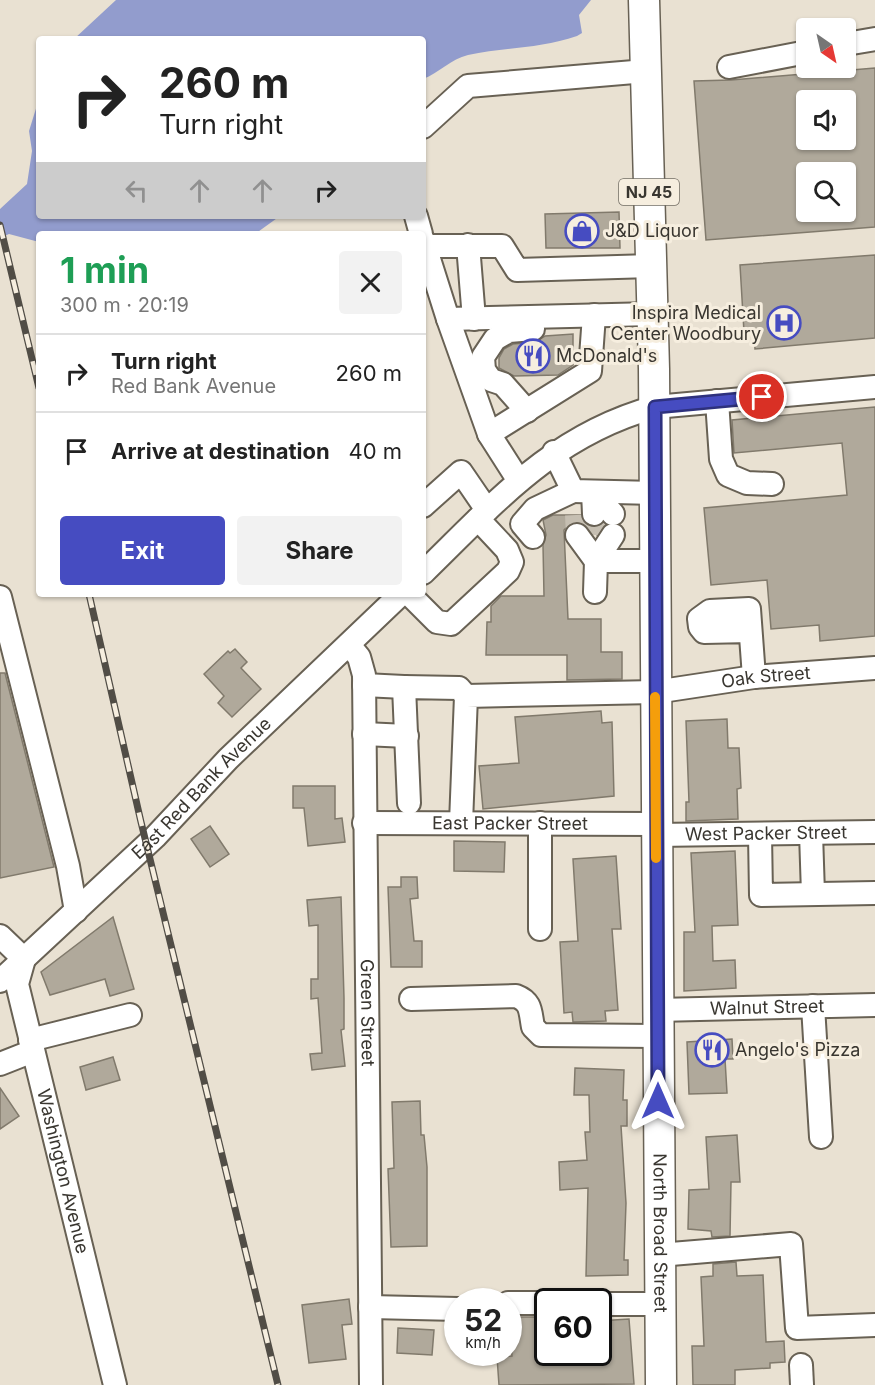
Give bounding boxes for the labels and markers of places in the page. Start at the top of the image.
shop icon: J&D Liquor [564,213,600,249]
place label: J&D Liquor [605,220,699,241]
place label: Inspira Medical Center Woodbury [610,302,761,344]
hospital icon: Inspira Medical Center Woodbury [766,305,802,341]
restaurant icon: McDonald's [515,338,551,374]
place label: McDonald's [556,345,657,366]
pin [736,371,787,422]
restaurant icon: Angelo's Pizza [694,1032,730,1068]
place label: Angelo's Pizza [735,1039,860,1060]

